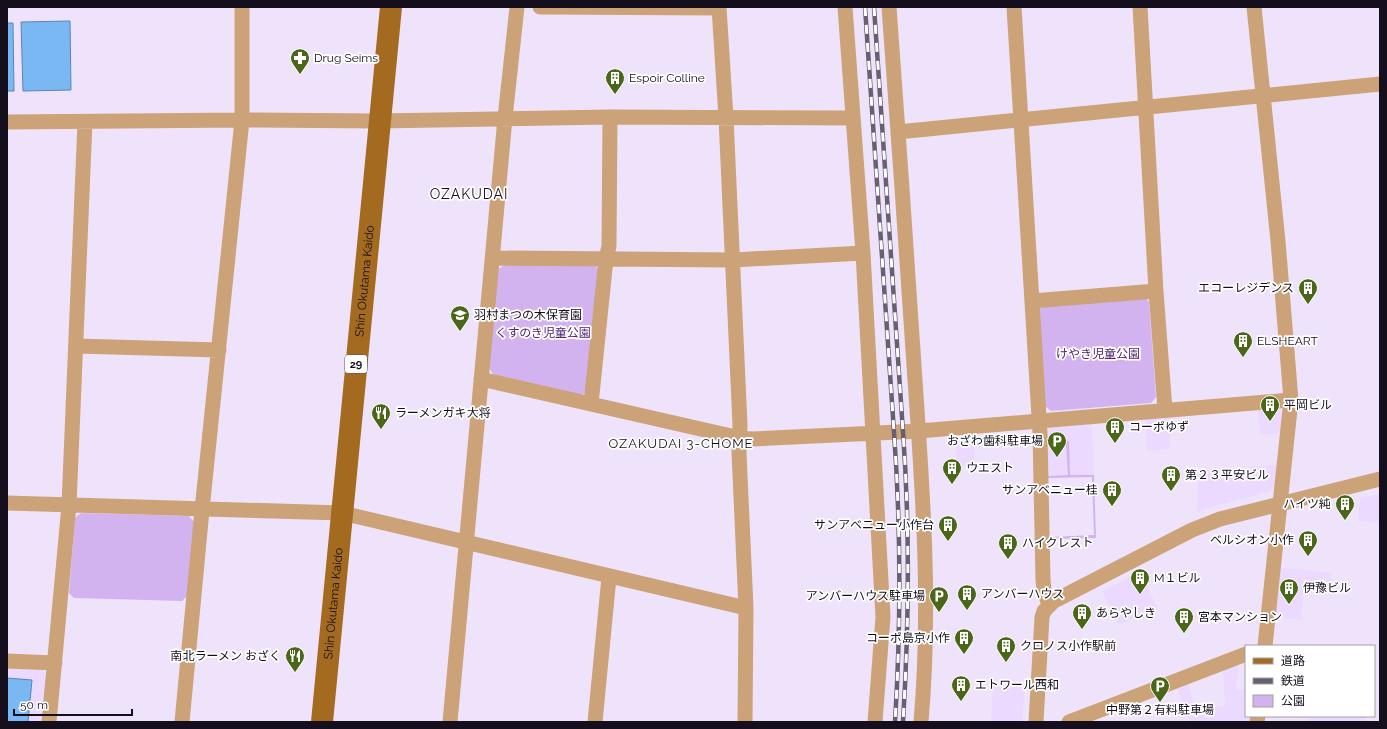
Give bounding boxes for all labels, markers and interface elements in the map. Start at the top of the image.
pharmacy icon: Drug Seims [289,47,311,75]
place label: Drug Seims [314,51,378,65]
building icon: Espoir Colline [604,67,626,95]
place label: Espoir Colline [629,71,705,85]
district label: OZAKUDAI [430,186,508,202]
street label: Shin Okutama Kaido [352,225,377,338]
building icon: エコーレジデンス [1297,277,1319,305]
place label: エコーレジデンス [1198,281,1294,295]
school or university icon: 羽村まつの木保育園 [449,304,471,332]
place label: 羽村まつの木保育園 [474,308,582,322]
park label: くすのき児童公園 [495,326,591,340]
building icon: ELSHEART [1232,330,1254,358]
place label: ELSHEART [1257,334,1319,348]
park label: けやき児童公園 [1056,347,1140,361]
road number: 29 [345,355,367,373]
building icon: 平岡ビル [1259,394,1281,422]
place label: 平岡ビル [1284,398,1332,412]
restaurant icon: ラーメンガキ大将 [370,402,392,430]
place label: ラーメンガキ大将 [395,406,491,420]
building icon: コーポゆず [1104,416,1126,444]
place label: コーポゆず [1129,420,1189,434]
parking icon: おざわ歯科駐車場 [1046,430,1068,458]
place label: おざわ歯科駐車場 [947,434,1043,448]
district label: OZAKUDAI 3-CHOME [609,436,754,451]
building icon: ウエスト [941,457,963,485]
place label: ウエスト [966,461,1014,475]
building icon: 第２３平安ビル [1160,464,1182,492]
place label: 第２３平安ビル [1185,468,1269,482]
building icon: サンアベニュー桂 [1101,479,1123,507]
place label: サンアベニュー桂 [1002,483,1098,497]
building icon: ハイツ純 [1334,493,1356,521]
place label: ハイツ純 [1283,497,1331,511]
building icon: サンアベニュー小作台 [937,514,959,542]
place label: サンアベニュー小作台 [814,518,934,532]
building icon: ベルシオン小作 [1297,529,1319,557]
building icon: ハイクレスト [997,532,1019,560]
place label: ベルシオン小作 [1210,533,1294,547]
place label: ハイクレスト [1022,536,1094,550]
street label: Shin Okutama Kaido [321,547,346,660]
building icon: M１ビル [1129,567,1151,595]
place label: M１ビル [1154,571,1201,585]
building icon: 伊豫ビル [1278,577,1300,605]
place label: 伊豫ビル [1303,581,1351,595]
building icon: アンバーハウス [956,583,978,611]
parking icon: アンバーハウス駐車場 [928,585,950,613]
place label: アンバーハウス [981,587,1064,601]
place label: アンバーハウス駐車場 [806,589,925,603]
building icon: あらやしき [1071,602,1093,630]
place label: あらやしき [1096,606,1156,620]
building icon: 宮本マンション [1173,606,1195,634]
place label: 宮本マンション [1198,610,1282,624]
building icon: コーポ島京小作 [953,627,975,655]
place label: コーポ島京小作 [866,631,950,645]
building icon: クロノス小作駅前 [995,635,1017,663]
place label: クロノス小作駅前 [1020,639,1116,653]
restaurant icon: 南北ラーメン おざく [284,645,306,673]
legend [1245,645,1375,717]
place label: 南北ラーメン おざく [170,649,281,663]
text: 道路 [1281,654,1305,668]
building icon: エトワール西和 [950,674,972,702]
text: 鉄道 [1281,674,1305,688]
parking icon: 中野第２有料駐車場 [1149,675,1171,703]
place label: エトワール西和 [975,678,1059,692]
scale bar [14,691,132,717]
text: 公園 [1281,694,1305,708]
text: 50 m [20,698,48,712]
place label: 中野第２有料駐車場 [1106,703,1214,717]

